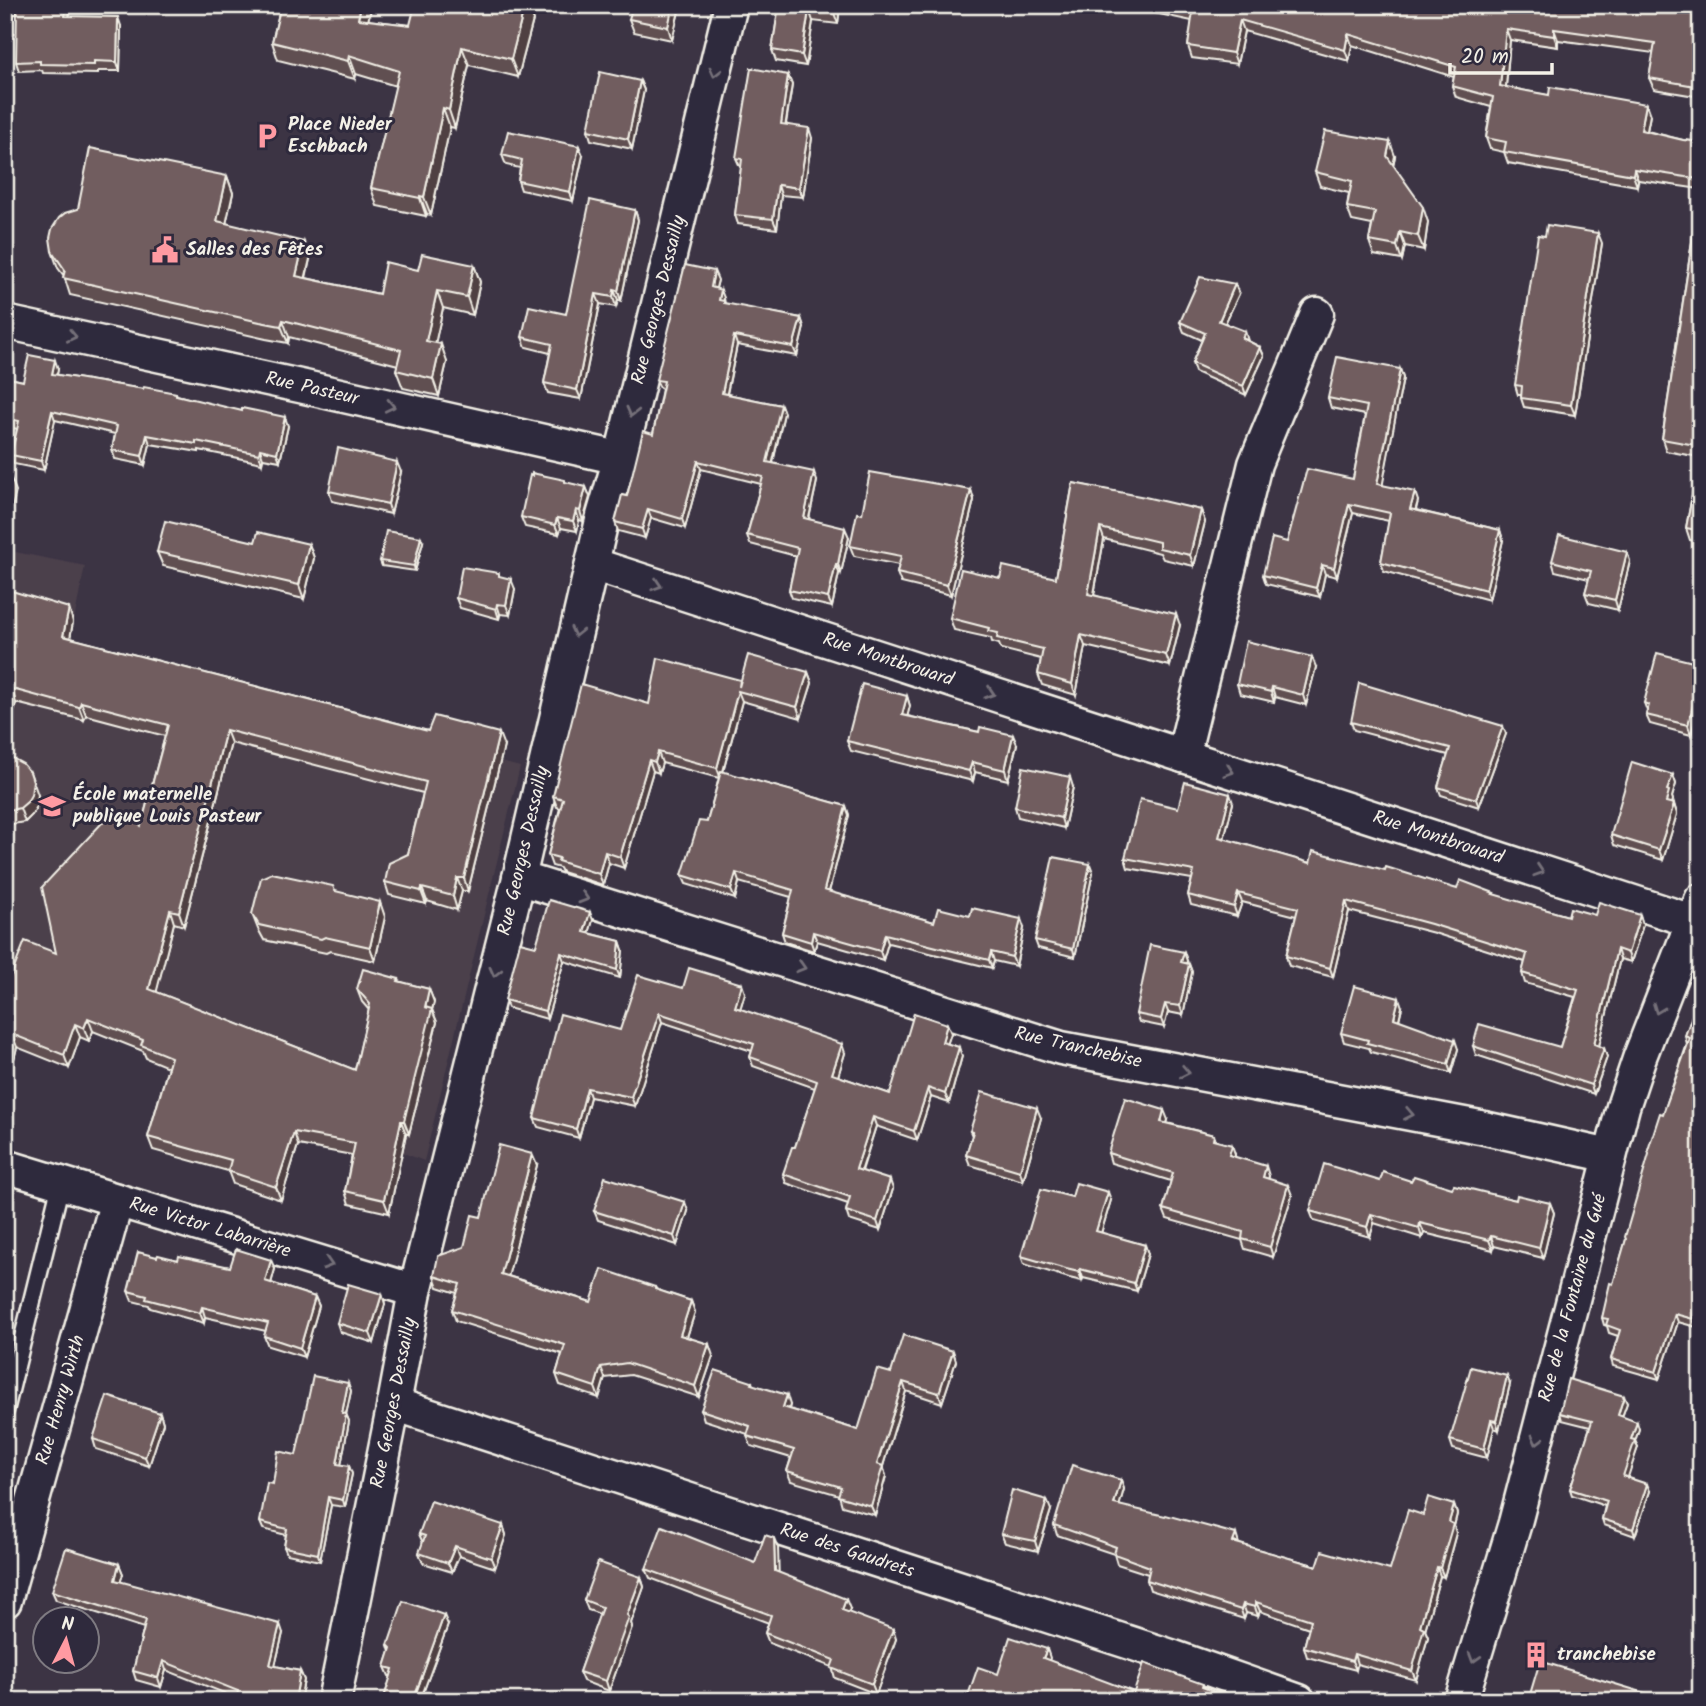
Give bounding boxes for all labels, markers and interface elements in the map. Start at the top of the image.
scale bar [1450,32,1552,76]
text: 20 m [1461,41,1509,74]
one-way arrow [709,65,723,77]
place label: Place Nieder Eschbach [288,110,393,162]
parking icon: Place Nieder Eschbach [252,121,282,151]
street label: Rue Georges Dessailly [623,211,695,388]
public building icon: Salles des Fêtes [150,235,180,265]
place label: Salles des Fêtes [186,235,323,265]
one-way arrow [66,328,78,343]
street label: Rue Pasteur [262,364,363,415]
one-way arrow [384,398,396,413]
one-way arrow [626,405,640,417]
one-way arrow [650,577,663,591]
street label: Rue Montbrouard [819,625,958,695]
one-way arrow [570,626,584,638]
one-way arrow [983,685,995,699]
street label: Rue Georges Dessailly [490,762,558,939]
one-way arrow [1223,762,1235,777]
place label: École maternelle publique Louis Pasteur [72,780,262,832]
school or university icon: École maternelle publique Louis Pasteur [37,791,67,821]
street label: Rue Montbrouard [1369,803,1508,873]
one-way arrow [1532,863,1545,877]
one-way arrow [577,890,589,905]
one-way arrow [794,958,806,973]
one-way arrow [489,966,503,978]
one-way arrow [1652,1002,1666,1014]
street label: Rue Tranchebise [1011,1019,1145,1077]
one-way arrow [1179,1063,1191,1078]
one-way arrow [1403,1106,1415,1121]
street label: Rue Victor Labarrière [125,1189,295,1267]
street label: Rue de la Fontaine du Gué [1531,1190,1615,1405]
one-way arrow [322,1256,334,1271]
street label: Rue Georges Dessailly [363,1314,425,1491]
street label: Rue Henry Wirth [28,1332,94,1468]
one-way arrow [1531,1434,1545,1446]
street label: Rue des Gaudrets [776,1515,918,1587]
north arrow [32,1604,102,1674]
text: N [60,1610,75,1641]
building icon: tranchebise [1521,1640,1551,1670]
place label: tranchebise [1557,1640,1656,1670]
one-way arrow [1467,1652,1482,1664]

